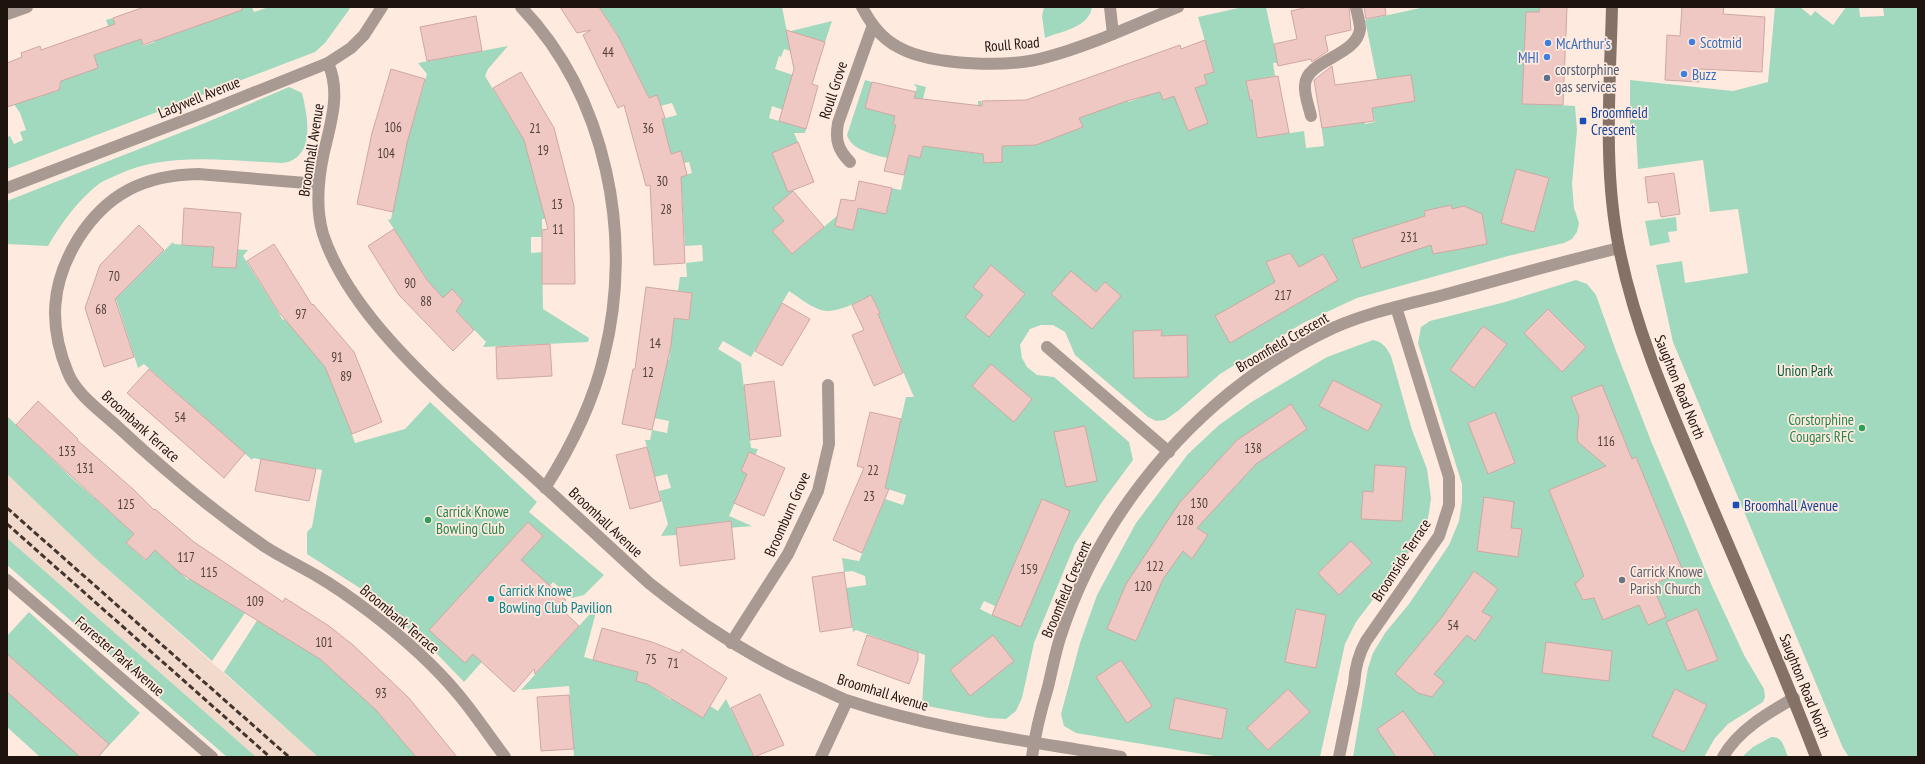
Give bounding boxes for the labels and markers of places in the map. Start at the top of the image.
place label: Scotmid [1700,33,1742,52]
place label: McArthur's [1556,34,1611,53]
marker: Scotmid [1687,37,1697,47]
marker: McArthur's [1543,38,1553,48]
place label: MHI [1518,48,1539,67]
marker: MHI [1542,52,1552,62]
place label: corstorphine gas services [1555,60,1620,96]
place label: Buzz [1692,65,1716,84]
marker: Buzz [1679,69,1689,79]
marker: corstorphine gas services [1542,73,1552,83]
place label: Broomfield Crescent [1591,103,1648,139]
marker: Broomfield Crescent [1578,116,1588,126]
place label: Corstorphine Cougars RFC [1788,410,1854,446]
marker: Corstorphine Cougars RFC [1857,423,1867,433]
place label: Broomhall Avenue [1744,496,1838,515]
marker: Broomhall Avenue [1731,500,1741,510]
place label: Carrick Knowe Bowling Club [436,502,509,538]
marker: Carrick Knowe Bowling Club [423,515,433,525]
place label: Carrick Knowe Parish Church [1630,562,1703,598]
marker: Carrick Knowe Parish Church [1617,575,1627,585]
place label: Carrick Knowe Bowling Club Pavilion [499,581,612,617]
marker: Carrick Knowe Bowling Club Pavilion [486,594,496,604]

